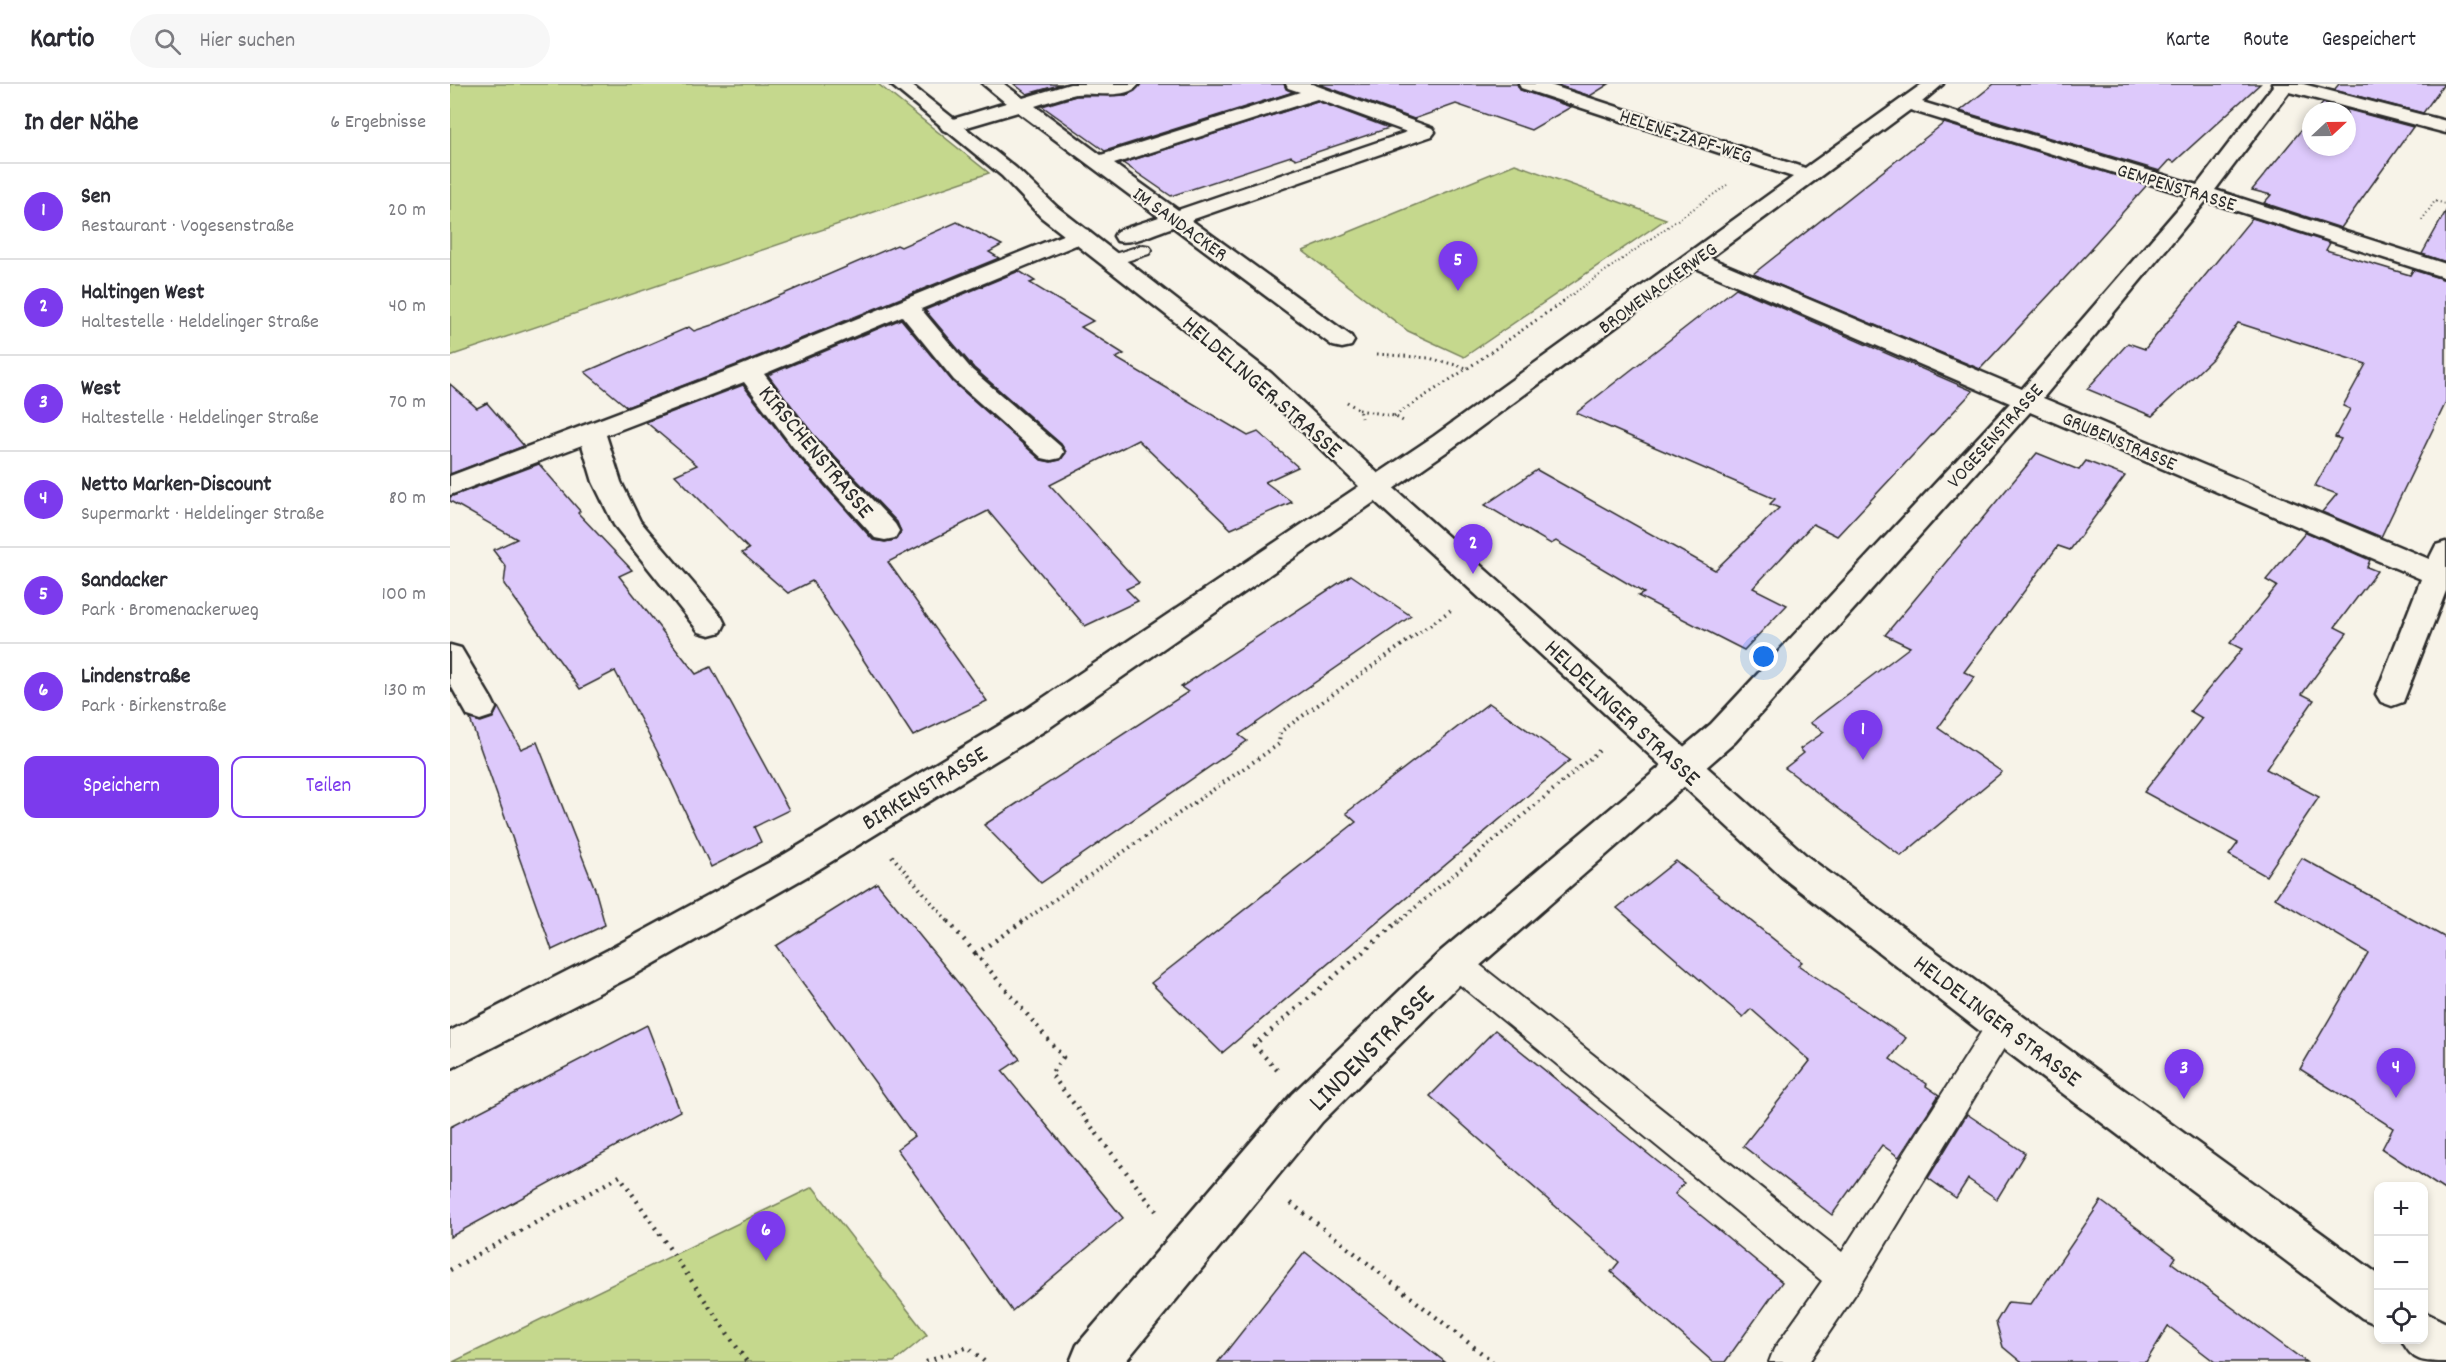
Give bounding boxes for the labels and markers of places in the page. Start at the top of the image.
pin: 5 [1438,242,1478,291]
pin: 2 [1454,524,1492,574]
pin: 1 [1844,710,1882,760]
pin: 4 [2376,1048,2416,1098]
pin: 3 [2164,1050,2204,1099]
pin: 6 [746,1212,786,1261]

